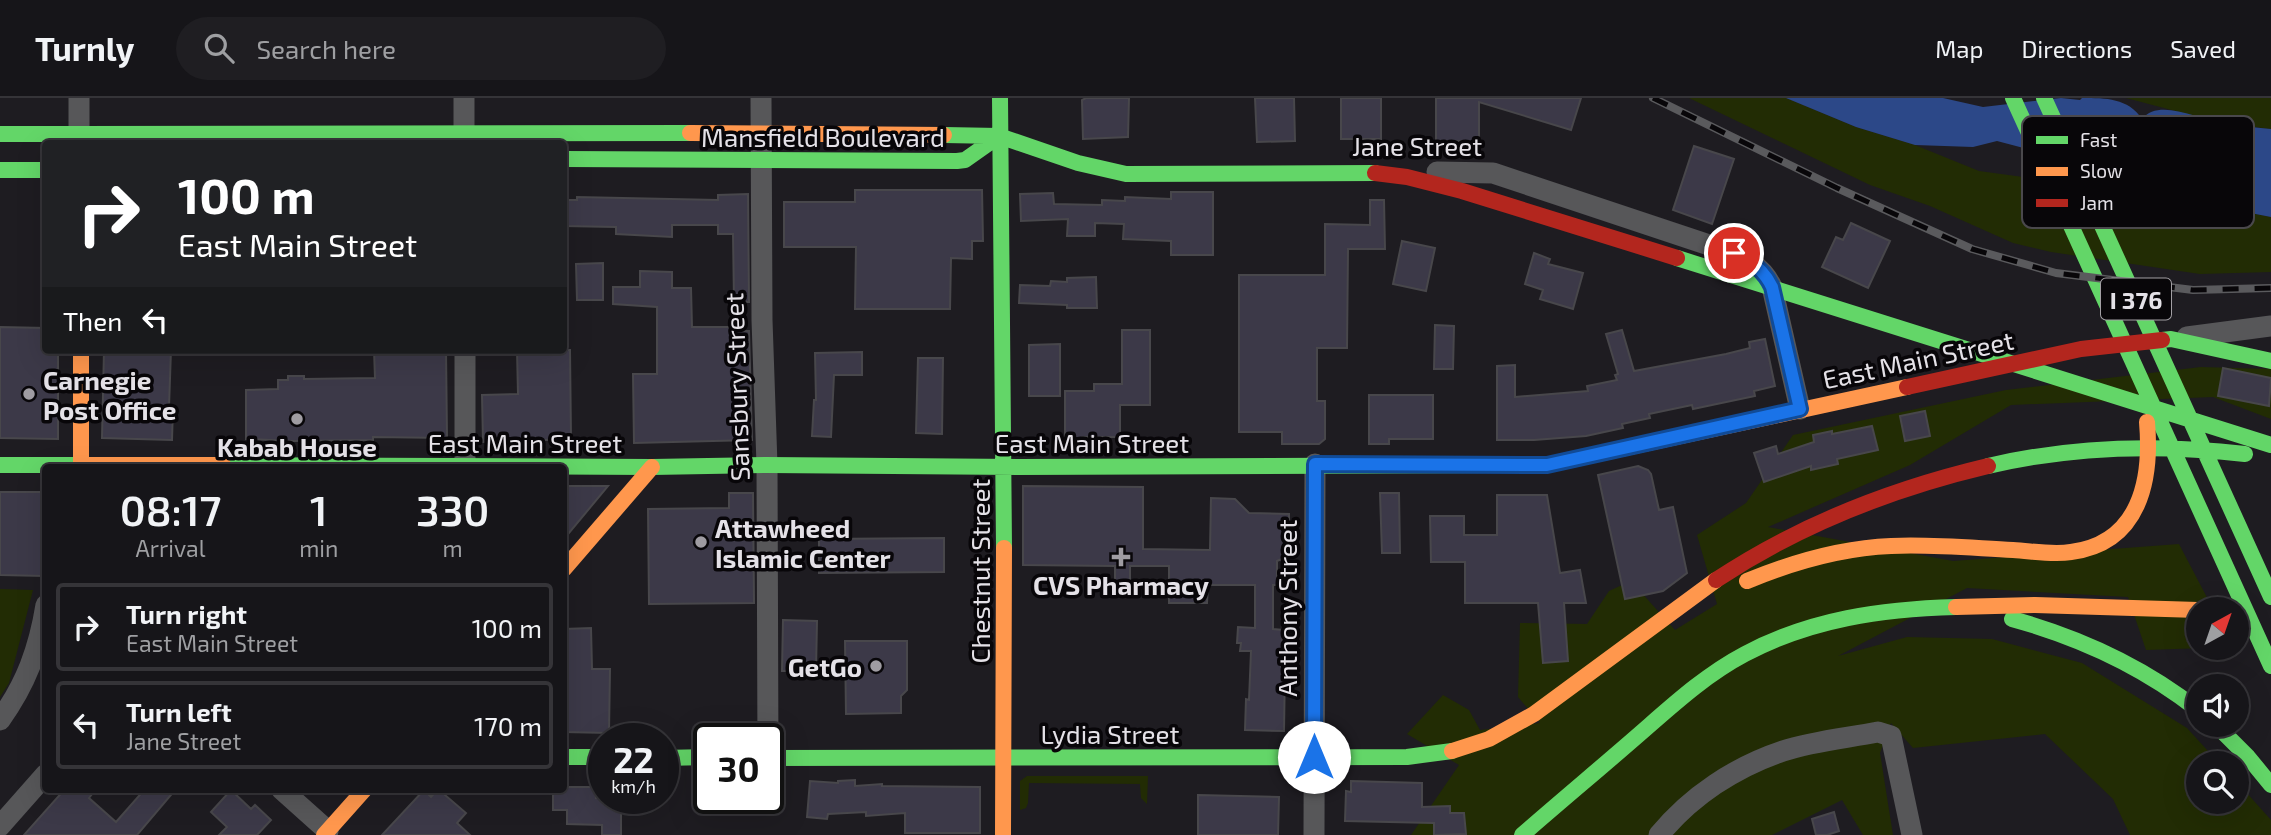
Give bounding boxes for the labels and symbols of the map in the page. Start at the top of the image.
legend [2022,116,2254,228]
street label: Mansfield Boulevard [701,121,945,152]
text: Fast [2080,128,2117,151]
street label: Jane Street [1352,130,1482,161]
text: Slow [2080,159,2123,182]
text: Jam [2080,191,2114,214]
pin [1704,223,1764,283]
road number: I 376 [2101,279,2171,320]
street label: Sansbury Street [717,292,755,482]
street label: East Main Street [1820,324,2016,394]
place label: Carnegie Post Office [43,364,176,425]
marker: Carnegie Post Office [21,386,37,402]
marker: Kabab House [289,411,305,427]
street label: East Main Street [428,427,622,458]
street label: East Main Street [995,427,1189,458]
place label: Kabab House [217,431,377,462]
street label: Chestnut Street [964,478,995,663]
place label: Attawheed Islamic Center [715,512,891,573]
street label: Anthony Street [1271,519,1302,697]
marker: Attawheed Islamic Center [693,534,709,550]
marker: CVS Pharmacy [1113,549,1129,565]
place label: CVS Pharmacy [1033,569,1209,601]
north arrow [2186,597,2249,660]
place label: GetGo [788,651,862,682]
marker: GetGo [868,658,884,674]
street label: Lydia Street [1041,718,1180,749]
position arrow [1277,720,1351,794]
speed limit sign: 30 [693,723,784,814]

